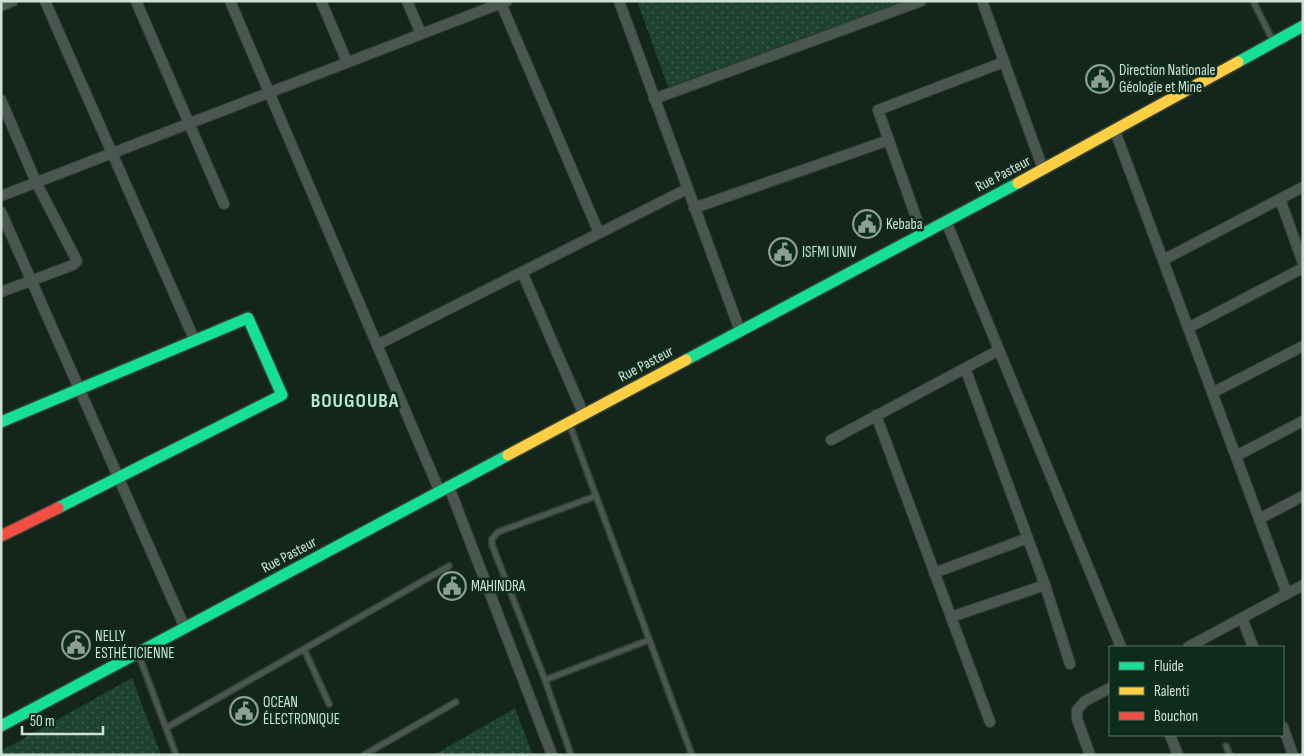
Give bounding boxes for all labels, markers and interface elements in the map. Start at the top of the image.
place label: Direction Nationale Géologie et Mine [1119,61,1216,97]
public building icon: Direction Nationale Géologie et Mine [1085,64,1115,94]
street label: Rue Pasteur [972,151,1035,196]
public building icon: Kebaba [852,209,882,239]
place label: Kebaba [886,215,923,234]
public building icon: ISFMI UNIV [768,237,798,267]
place label: ISFMI UNIV [802,243,857,262]
street label: Rue Pasteur [615,341,678,386]
district label: BOUGOUBA [311,389,399,413]
street label: Rue Pasteur [258,532,321,577]
public building icon: MAHINDRA [437,571,467,601]
place label: MAHINDRA [471,577,526,596]
place label: NELLY ESTHÉTICIENNE [95,627,174,663]
public building icon: NELLY ESTHÉTICIENNE [61,630,91,660]
legend [1109,646,1284,736]
text: Fluide [1154,657,1184,676]
text: Ralenti [1154,682,1189,701]
place label: OCEAN ÉLECTRONIQUE [263,693,340,729]
public building icon: OCEAN ÉLECTRONIQUE [229,696,259,726]
scale bar [22,704,104,736]
text: Bouchon [1154,707,1198,726]
text: 50 m [30,712,55,731]

